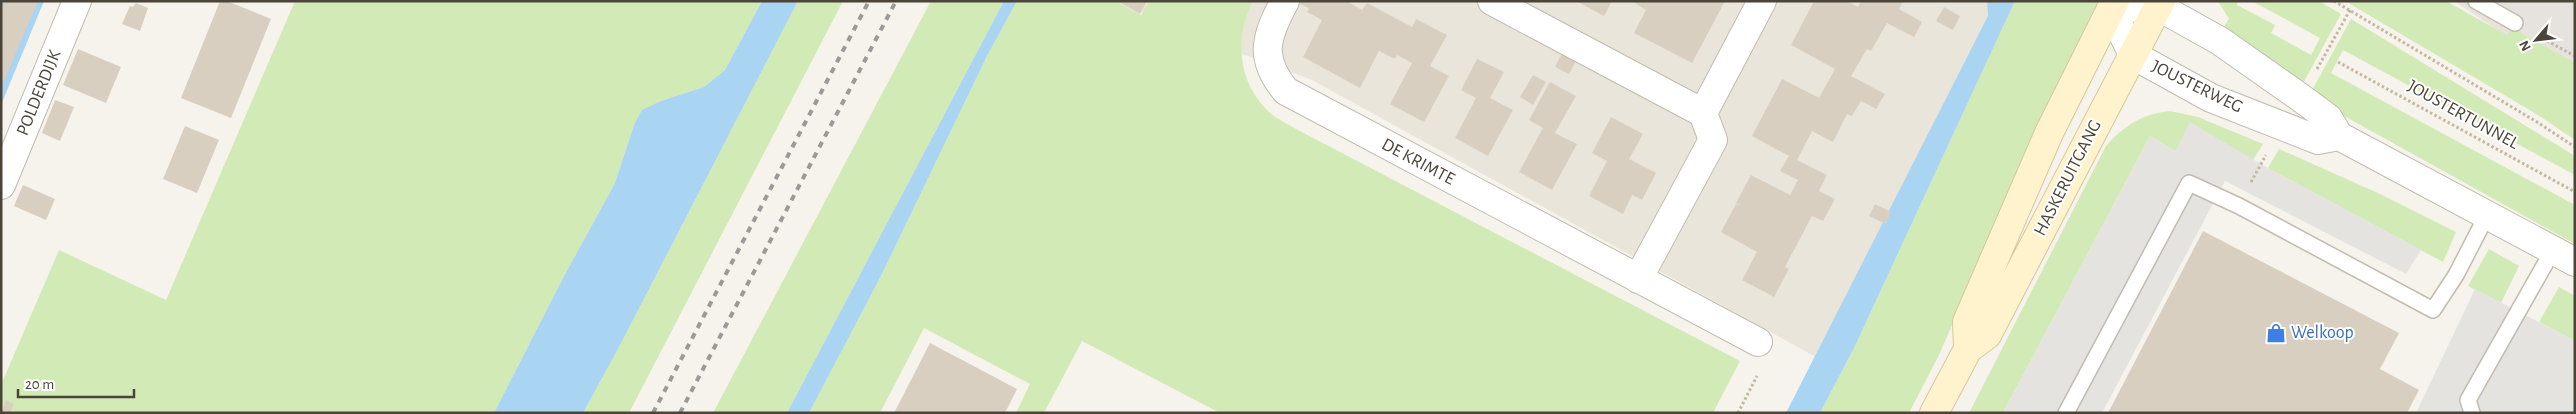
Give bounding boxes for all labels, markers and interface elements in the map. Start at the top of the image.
north arrow [2511,15,2561,65]
text: N [2517,38,2534,53]
street label: POLDERDIJK [14,48,64,138]
street label: JOUSTERWEG [2149,57,2245,117]
street label: JOUSTERTUNNEL [2404,77,2522,153]
street label: HASKERUITGANG [2031,117,2105,239]
street label: DE KRIMTE [1379,135,1458,189]
shop icon: Welkoop [2265,322,2287,344]
place label: Welkoop [2291,324,2354,342]
scale bar [18,366,134,398]
text: 20 m [25,377,54,392]

